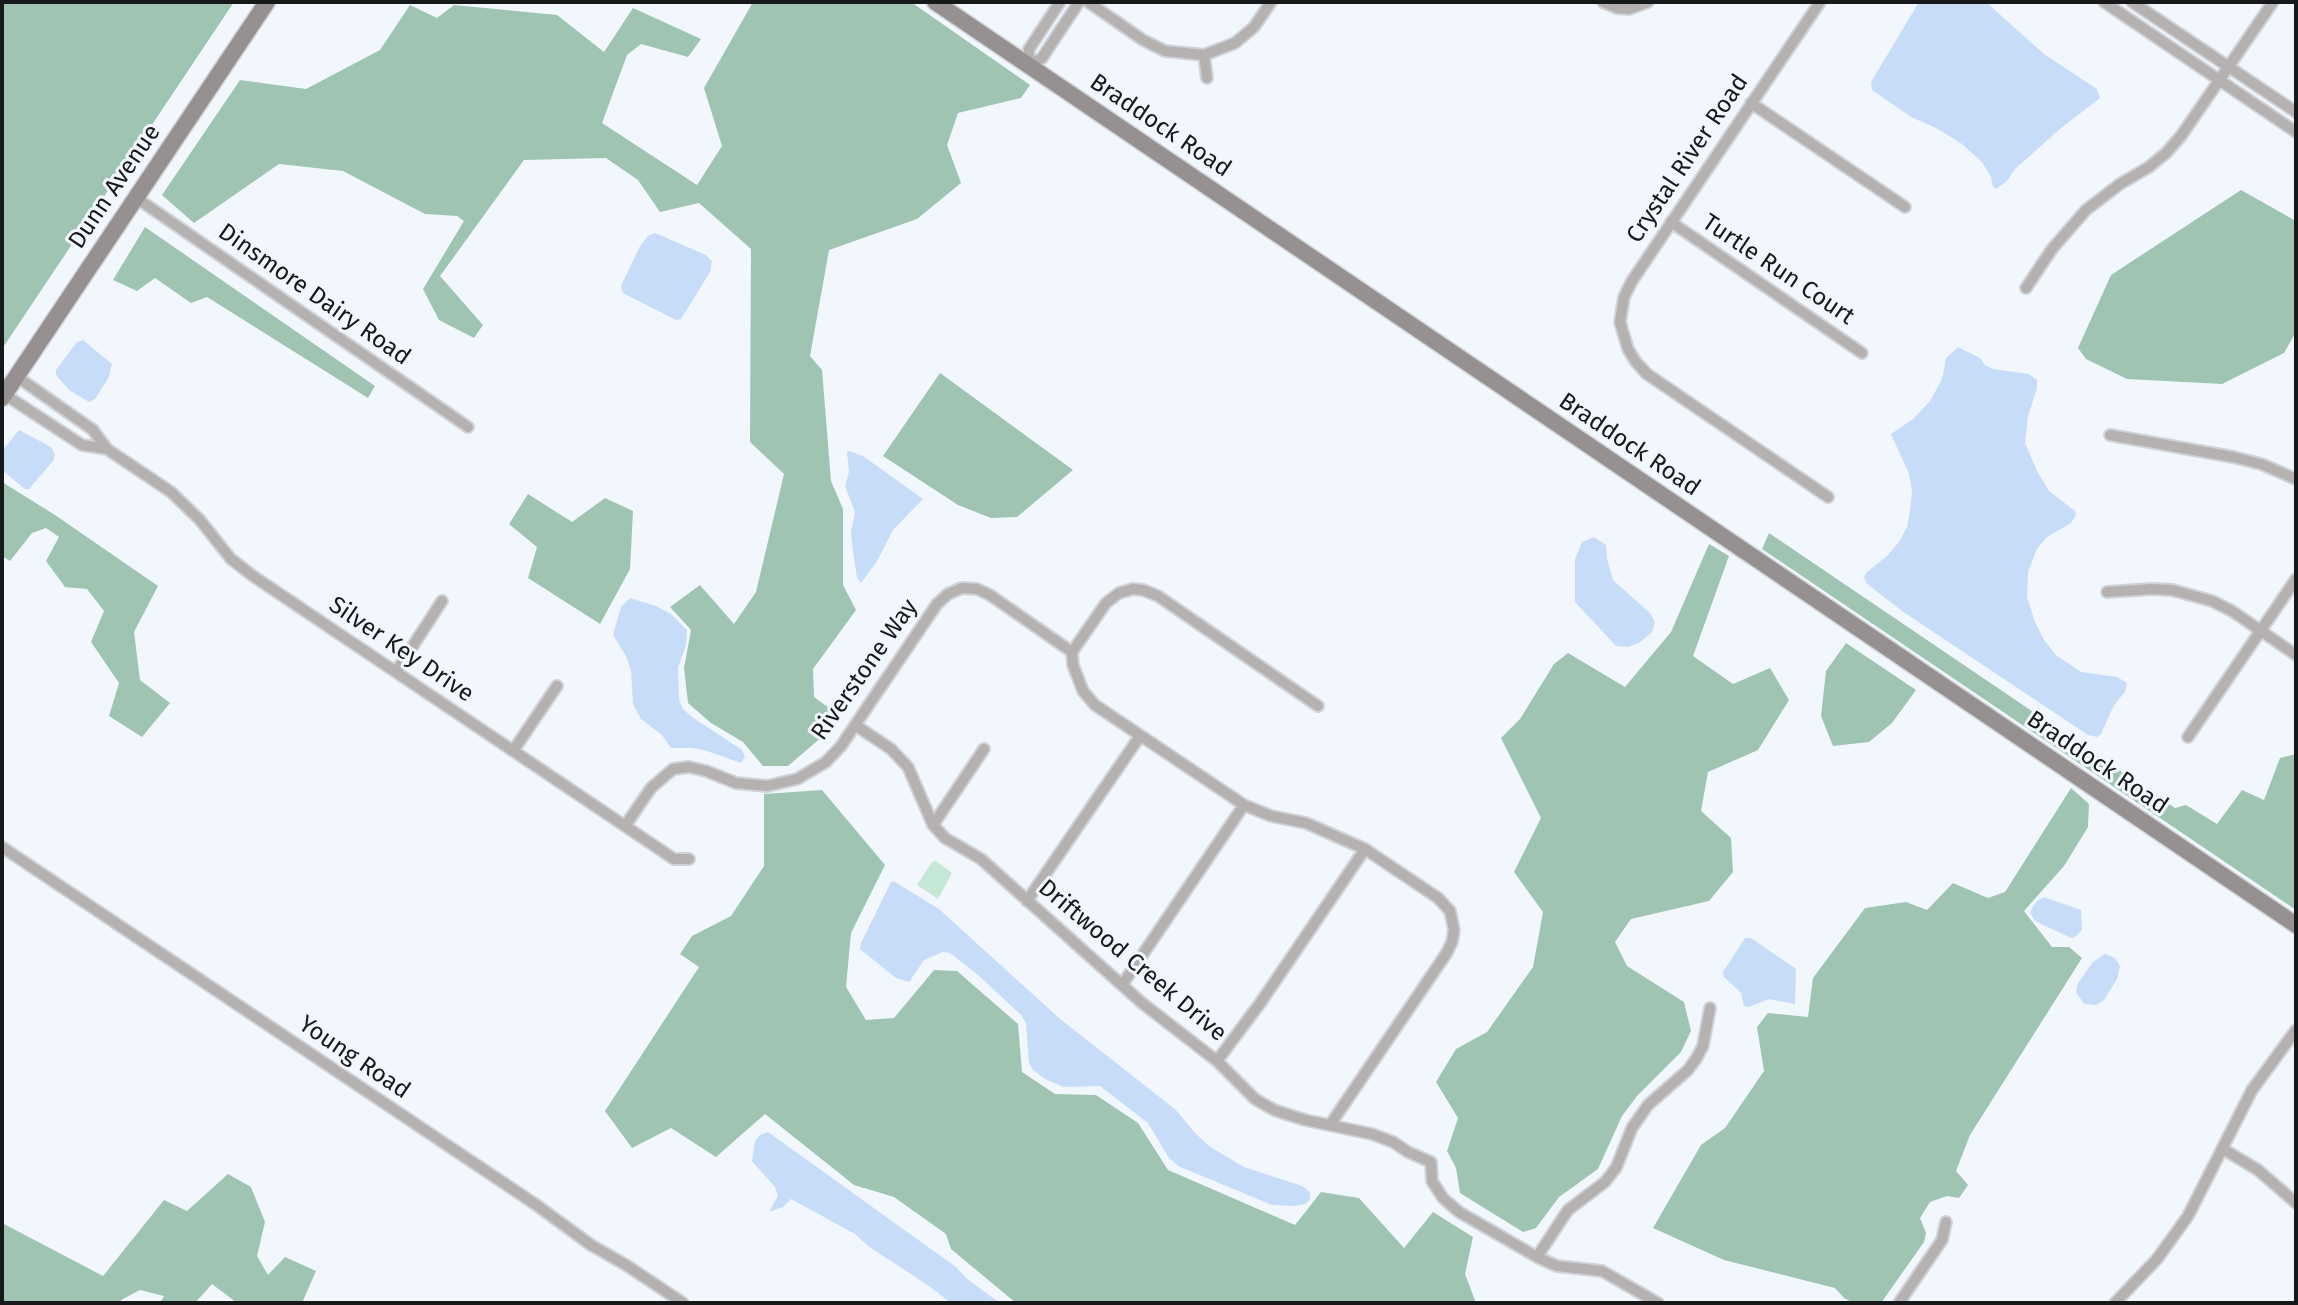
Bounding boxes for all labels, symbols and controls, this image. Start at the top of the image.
street label: Braddock Road [1084,68,1236,184]
street label: Crystal River Road [1621,69,1755,249]
street label: Dunn Avenue [63,119,167,255]
street label: Turtle Run Court [1696,209,1860,331]
street label: Dinsmore Dairy Road [212,218,416,372]
street label: Braddock Road [1553,387,1705,503]
street label: Silver Key Drive [323,591,479,709]
street label: Riverstone Way [806,594,924,746]
street label: Braddock Road [2021,705,2173,821]
street label: Driftwood Creek Drive [1032,874,1232,1048]
street label: Young Road [293,1010,415,1106]

